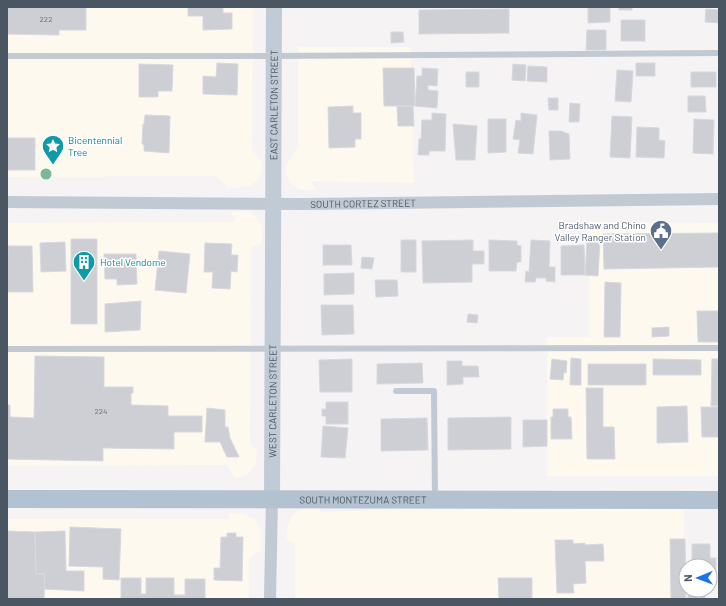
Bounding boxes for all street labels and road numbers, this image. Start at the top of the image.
street label: EAST CARLETON STREET [267,49,280,160]
street label: SOUTH CORTEZ STREET [310,197,416,210]
street label: WEST CARLETON STREET [266,344,279,458]
street label: SOUTH MONTEZUMA STREET [299,493,427,506]

